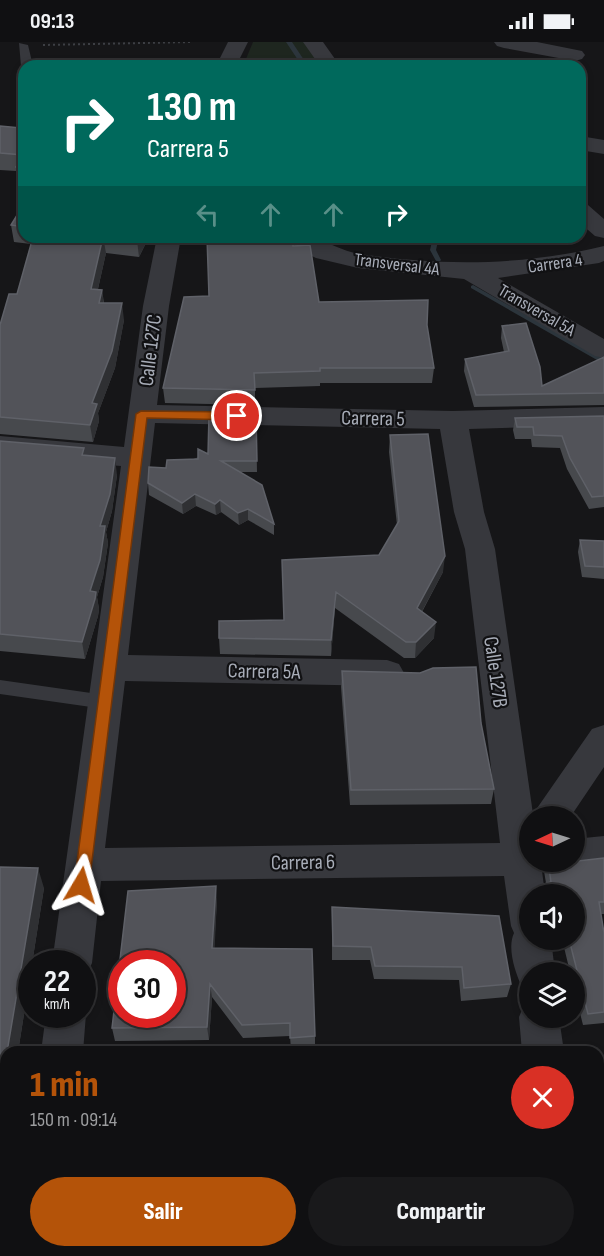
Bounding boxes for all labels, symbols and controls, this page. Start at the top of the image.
text: 09:13 [30,8,74,35]
text: 130 m [147,82,237,133]
icon: right [48,84,126,162]
text: Carrera 5 [147,133,229,165]
icon: left [191,198,224,231]
icon: ahead [254,198,287,231]
icon: ahead [317,198,350,231]
icon: right [380,198,413,231]
street label: Transversal 4A [353,249,441,280]
street label: Carrera 4 [526,249,584,278]
street label: Transversal 5A [495,280,579,341]
street label: Calle 127C [134,313,167,387]
pin [211,390,262,441]
icon: arrive [220,399,253,432]
street label: Carrera 5 [341,405,405,432]
street label: Calle 127B [478,635,513,709]
street label: Carrera 5A [227,658,302,685]
north arrow [519,806,585,872]
map controls [519,806,585,1028]
street label: Carrera 6 [271,849,335,876]
position arrow [49,853,113,917]
button: sound [519,884,585,950]
speed limit sign: 30 [108,950,186,1028]
button: layers [519,962,585,1028]
text: 22 [44,964,70,1000]
text: km/h [44,995,70,1014]
text: 1 min [30,1064,98,1107]
button: close [511,1066,574,1129]
text: 150 m · 09:14 [30,1108,117,1132]
button: Salir [30,1177,296,1246]
button: Compartir [308,1177,574,1246]

